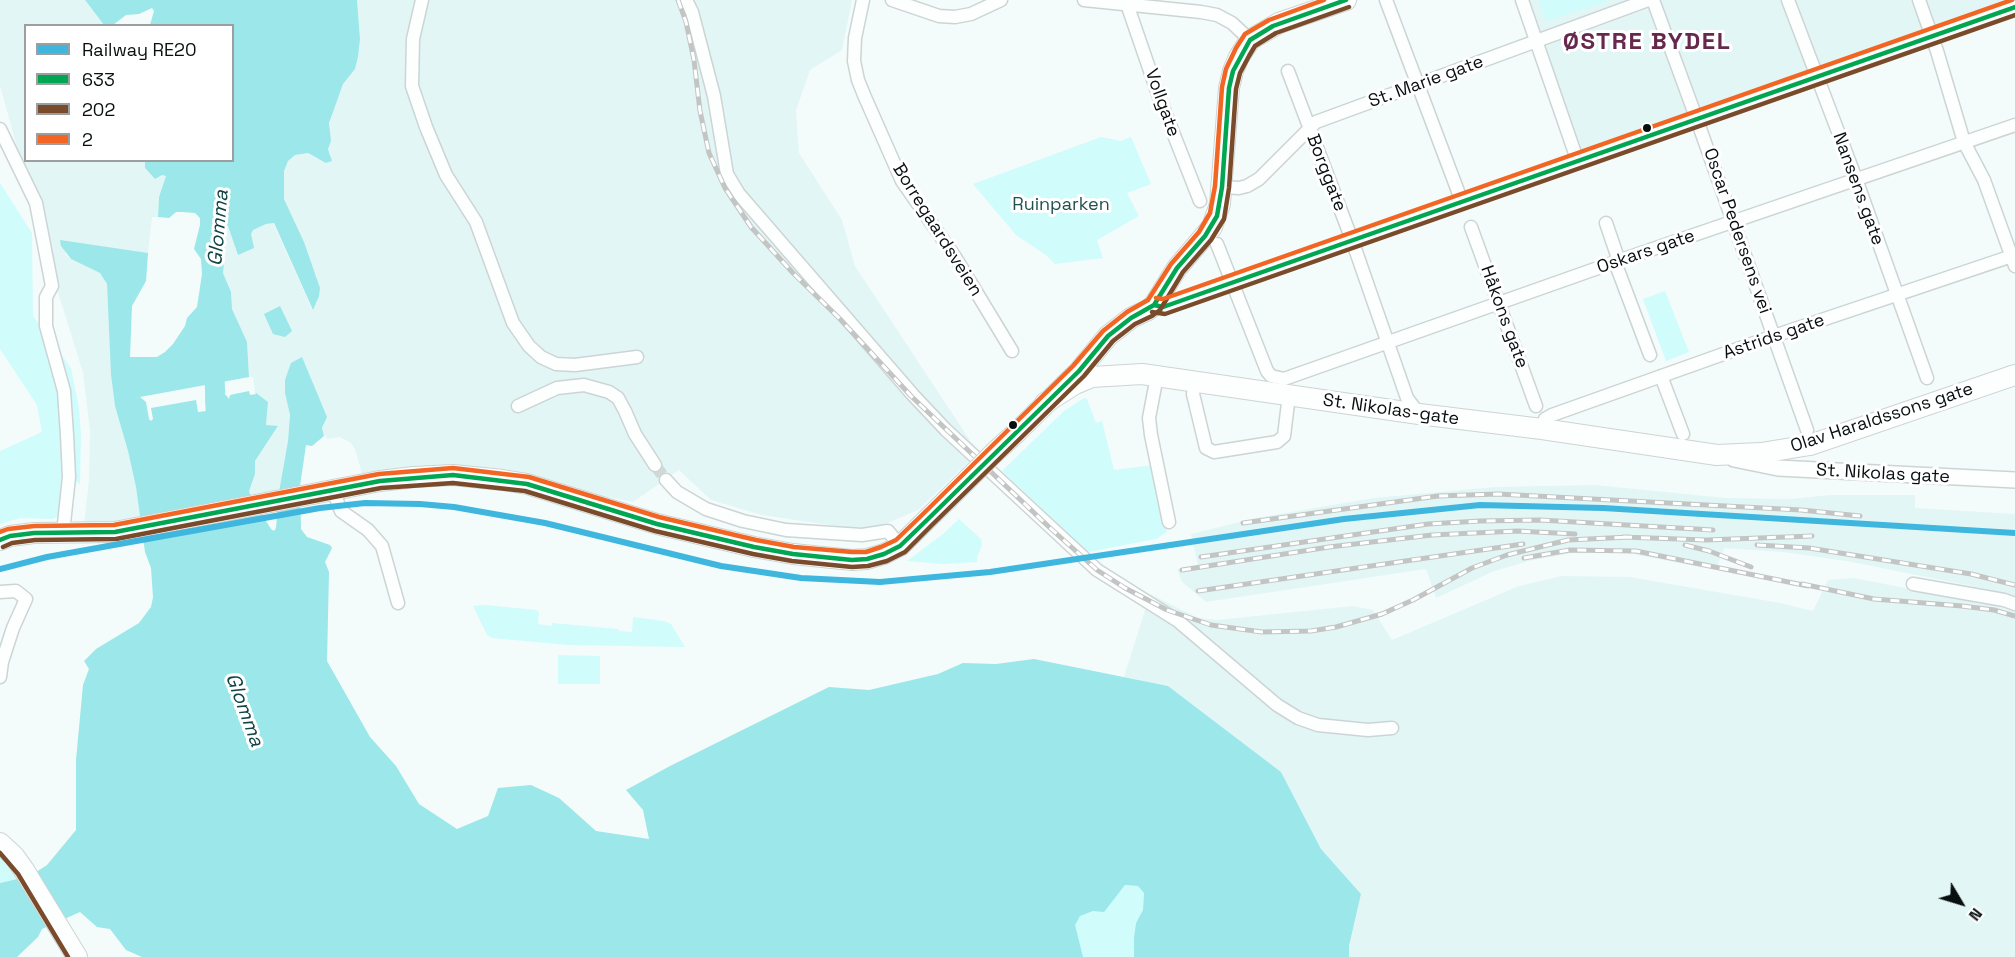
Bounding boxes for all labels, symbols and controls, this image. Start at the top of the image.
legend [24,24,234,162]
district label: ØSTRE BYDEL [1563,28,1731,56]
text: Railway RE20 [82,38,196,61]
street label: St. Marie gate [1366,51,1486,113]
street label: Vollgate [1140,66,1184,140]
text: 633 [82,68,115,91]
text: 202 [82,98,115,121]
unlabelled marker [1641,122,1653,134]
text: 2 [82,128,93,151]
street label: Nansens gate [1828,130,1888,248]
street label: Borggate [1301,131,1351,215]
street label: Oscar Pedersens vei [1698,145,1776,317]
street label: Borregaardsveien [887,160,987,300]
water label: Glomma [204,189,234,267]
park label: Ruinparken [1012,194,1110,216]
street label: Oskars gate [1594,225,1698,279]
street label: Håkons gate [1475,263,1533,371]
street label: Astrids gate [1720,310,1828,364]
street label: Olav Haraldssons gate [1788,378,1976,458]
street label: St. Nikolas-gate [1321,390,1461,430]
unlabelled marker [1007,419,1019,431]
street label: St. Nikolas gate [1816,460,1950,488]
water label: Glomma [220,670,268,750]
north arrow [1931,873,1991,933]
text: N [1964,904,1987,925]

